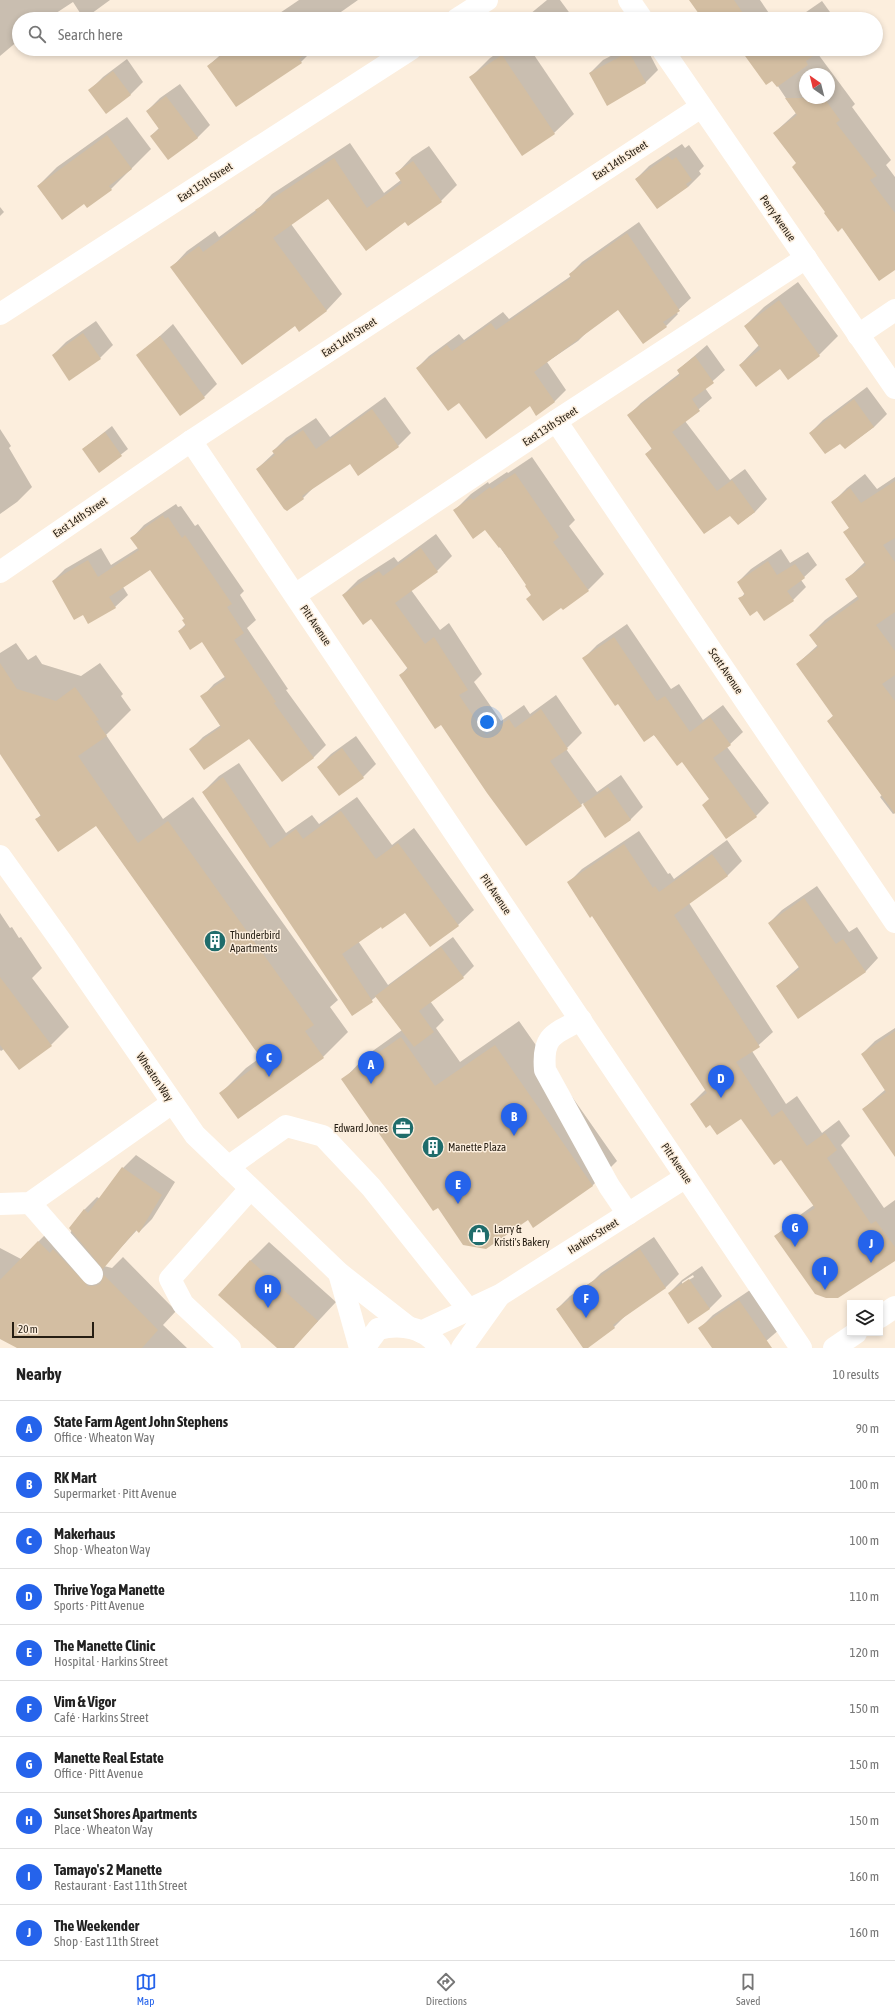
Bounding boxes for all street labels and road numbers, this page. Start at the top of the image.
street label: East 14th Street [590,138,650,182]
street label: East 15th Street [175,160,235,204]
street label: Perry Avenue [758,193,798,243]
street label: East 14th Street [319,315,379,359]
street label: East 13th Street [520,404,580,448]
street label: East 14th Street [51,494,109,540]
street label: Pitt Avenue [298,603,334,647]
street label: Scott Avenue [706,646,746,696]
street label: Pitt Avenue [478,872,514,916]
street label: Wheaton Way [134,1051,176,1104]
street label: Pitt Avenue [659,1141,695,1185]
street label: Harkins Street [566,1216,620,1256]

